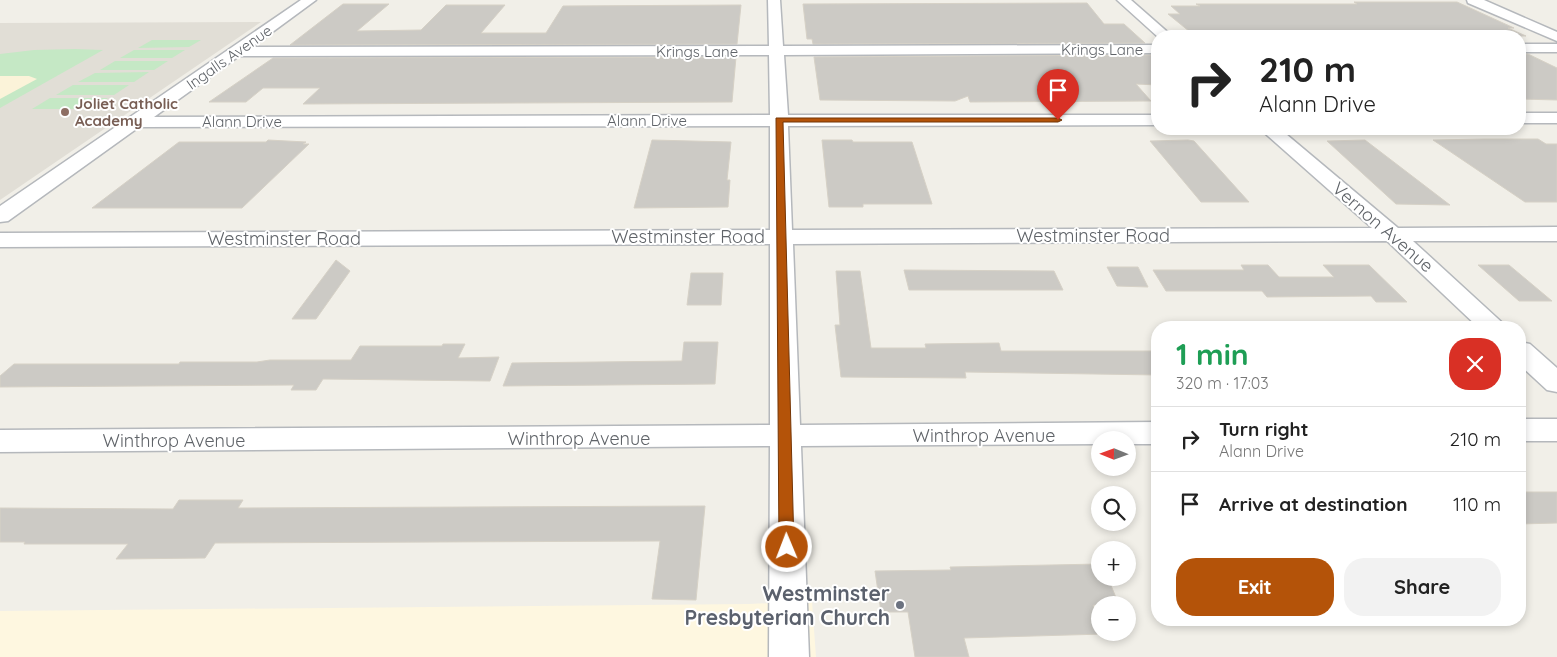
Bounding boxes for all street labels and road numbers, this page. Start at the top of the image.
street label: Ingalls Avenue [183,20,275,94]
street label: Krings Lane [1061,40,1143,59]
street label: Krings Lane [656,42,738,61]
street label: Alann Drive [607,111,687,130]
street label: Alann Drive [202,112,282,131]
street label: Vernon Avenue [1328,177,1438,277]
street label: Westminster Road [1016,224,1170,247]
street label: Westminster Road [611,225,765,248]
street label: Westminster Road [207,227,361,250]
street label: Winthrop Avenue [913,424,1055,447]
street label: Winthrop Avenue [508,427,650,450]
street label: Winthrop Avenue [103,429,245,452]

